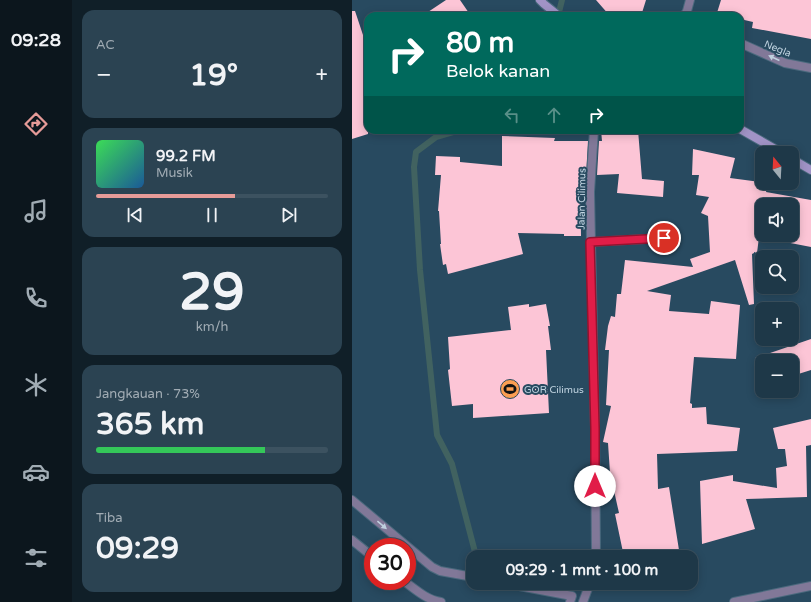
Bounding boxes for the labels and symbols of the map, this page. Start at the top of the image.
street label: Negla [762,38,793,60]
one-way arrow [769,55,780,61]
north arrow [755,146,799,190]
street label: Jalan Cilimus [575,168,589,230]
pin [647,221,681,255]
sports icon: GOR Cilimus [499,378,521,400]
place label: GOR Cilimus [524,384,584,396]
position arrow [574,465,616,507]
one-way arrow [376,521,387,530]
speed limit sign: 30 [364,538,416,590]

